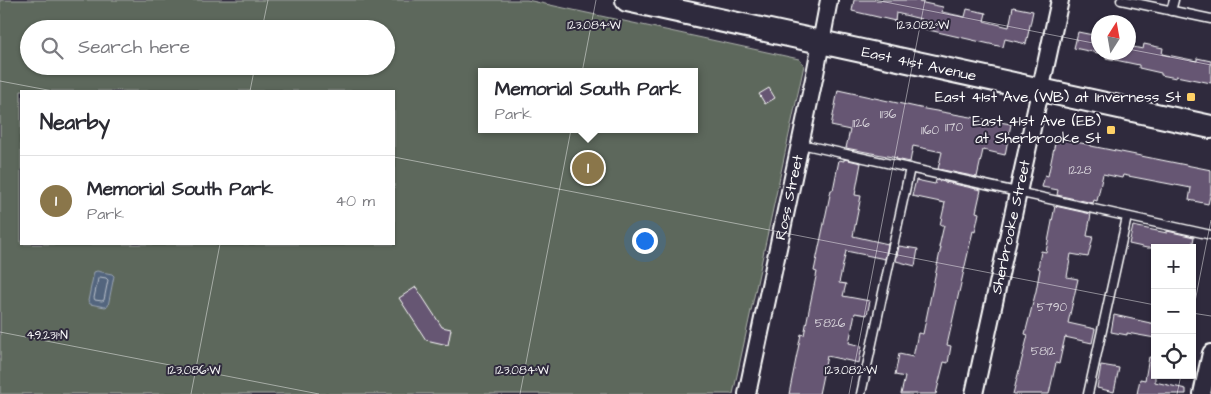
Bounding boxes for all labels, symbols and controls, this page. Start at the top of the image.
north arrow [1091,15,1136,60]
text: 123.084°W [567,17,622,34]
text: 123.082°W [897,17,950,34]
search box [20,20,395,75]
icon: search [38,34,66,62]
text: Search here [78,34,190,61]
street label: East 41st Avenue [860,41,978,86]
popup [478,68,698,133]
text: Memorial South Park [495,76,681,103]
place label: East 41st Ave (WB) at Inverness St [935,87,1181,108]
marker: East 41st Ave (WB) at Inverness St [1185,91,1197,103]
text: Park [495,103,532,125]
house number: 1136 [880,106,897,123]
text: Nearby [40,108,110,137]
place label: East 41st Ave (EB) at Sherbrooke St [972,111,1101,149]
house number: 1126 [852,115,870,132]
house number: 1170 [945,119,963,136]
house number: 1160 [921,122,940,139]
marker: East 41st Ave (EB) at Sherbrooke St [1105,124,1117,136]
pin: 1 [572,149,604,187]
street label: Ross Street [770,153,808,242]
street label: Sherbrooke Street [986,158,1035,296]
house number: 1228 [1068,162,1092,179]
text: Memorial South Park [87,176,273,203]
text: 1 [55,190,57,212]
text: 40 m [335,190,375,212]
text: Park [87,203,124,225]
your location [632,228,658,254]
map controls [1151,244,1196,379]
button: + [1151,244,1196,289]
button: − [1151,289,1196,334]
house number: 5790 [1037,299,1068,316]
house number: 5826 [815,315,846,332]
text: 49.231°N [26,327,68,344]
button: locate [1151,334,1196,379]
house number: 5812 [1031,343,1055,360]
text: 123.086°W [168,362,221,379]
text: 123.084°W [495,362,550,379]
text: 123.082°W [825,362,878,379]

